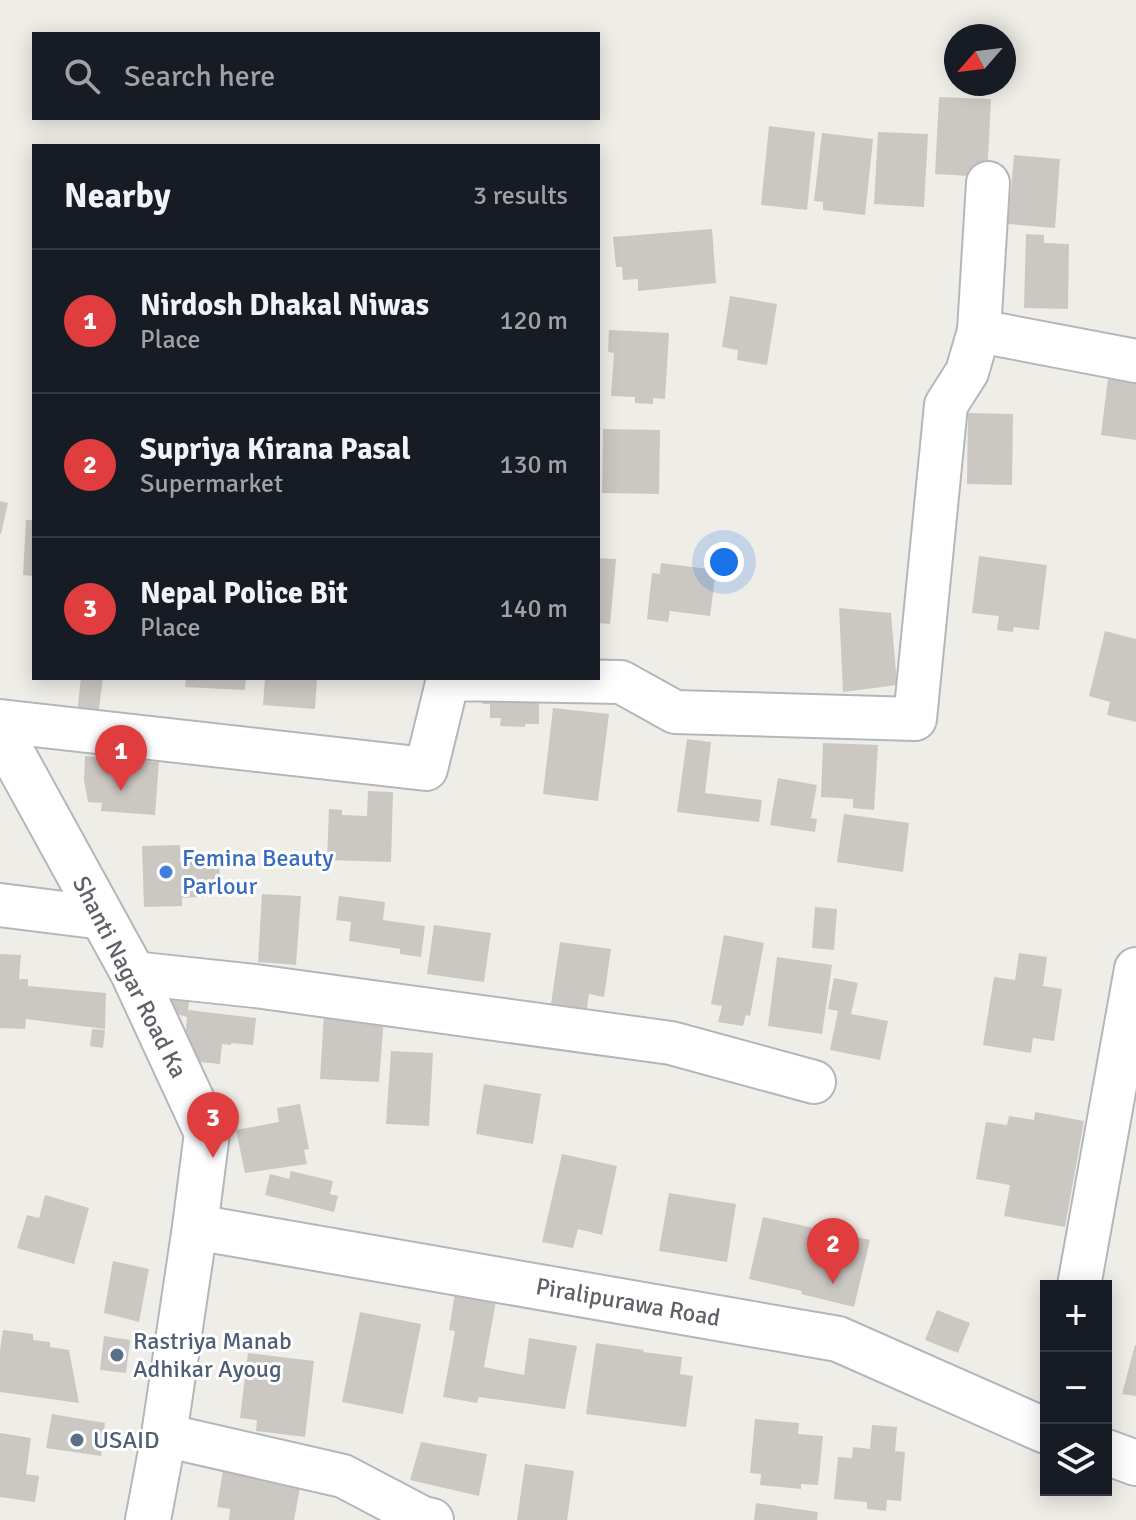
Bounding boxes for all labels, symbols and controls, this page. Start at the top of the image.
north arrow [944,24,1016,96]
search box [32,32,600,120]
icon: search [60,54,104,98]
text: Search here [124,58,275,95]
text: Nearby [64,175,171,217]
text: 3 results [473,180,568,212]
text: Nirdosh Dhakal Niwas [140,287,429,324]
text: 1 [83,305,97,337]
text: 120 m [499,305,568,337]
text: Place [140,324,201,356]
text: Supriya Kirana Pasal [140,431,411,468]
text: 2 [83,449,97,481]
text: 130 m [499,449,568,481]
text: Supermarket [140,468,283,500]
your location [704,542,744,582]
text: Nepal Police Bit [140,575,348,612]
text: 3 [83,593,97,625]
text: 140 m [499,593,568,625]
text: Place [140,612,201,644]
pin: 1 [95,725,147,791]
place label: Femina Beauty Parlour [182,843,334,901]
marker: Femina Beauty Parlour [157,863,175,881]
street label: Shanti Nagar Road Ka [66,871,194,1083]
pin: 3 [187,1092,239,1158]
pin: 2 [807,1218,859,1284]
street label: Piralipurawa Road [533,1271,723,1333]
map controls [1040,1280,1112,1496]
button: + [1040,1280,1112,1352]
place label: Rastriya Manab Adhikar Ayoug [133,1326,292,1384]
marker: Rastriya Manab Adhikar Ayoug [108,1346,126,1364]
button: − [1040,1352,1112,1424]
button: layers [1040,1424,1112,1496]
place label: USAID [93,1425,160,1455]
marker: USAID [68,1431,86,1449]

